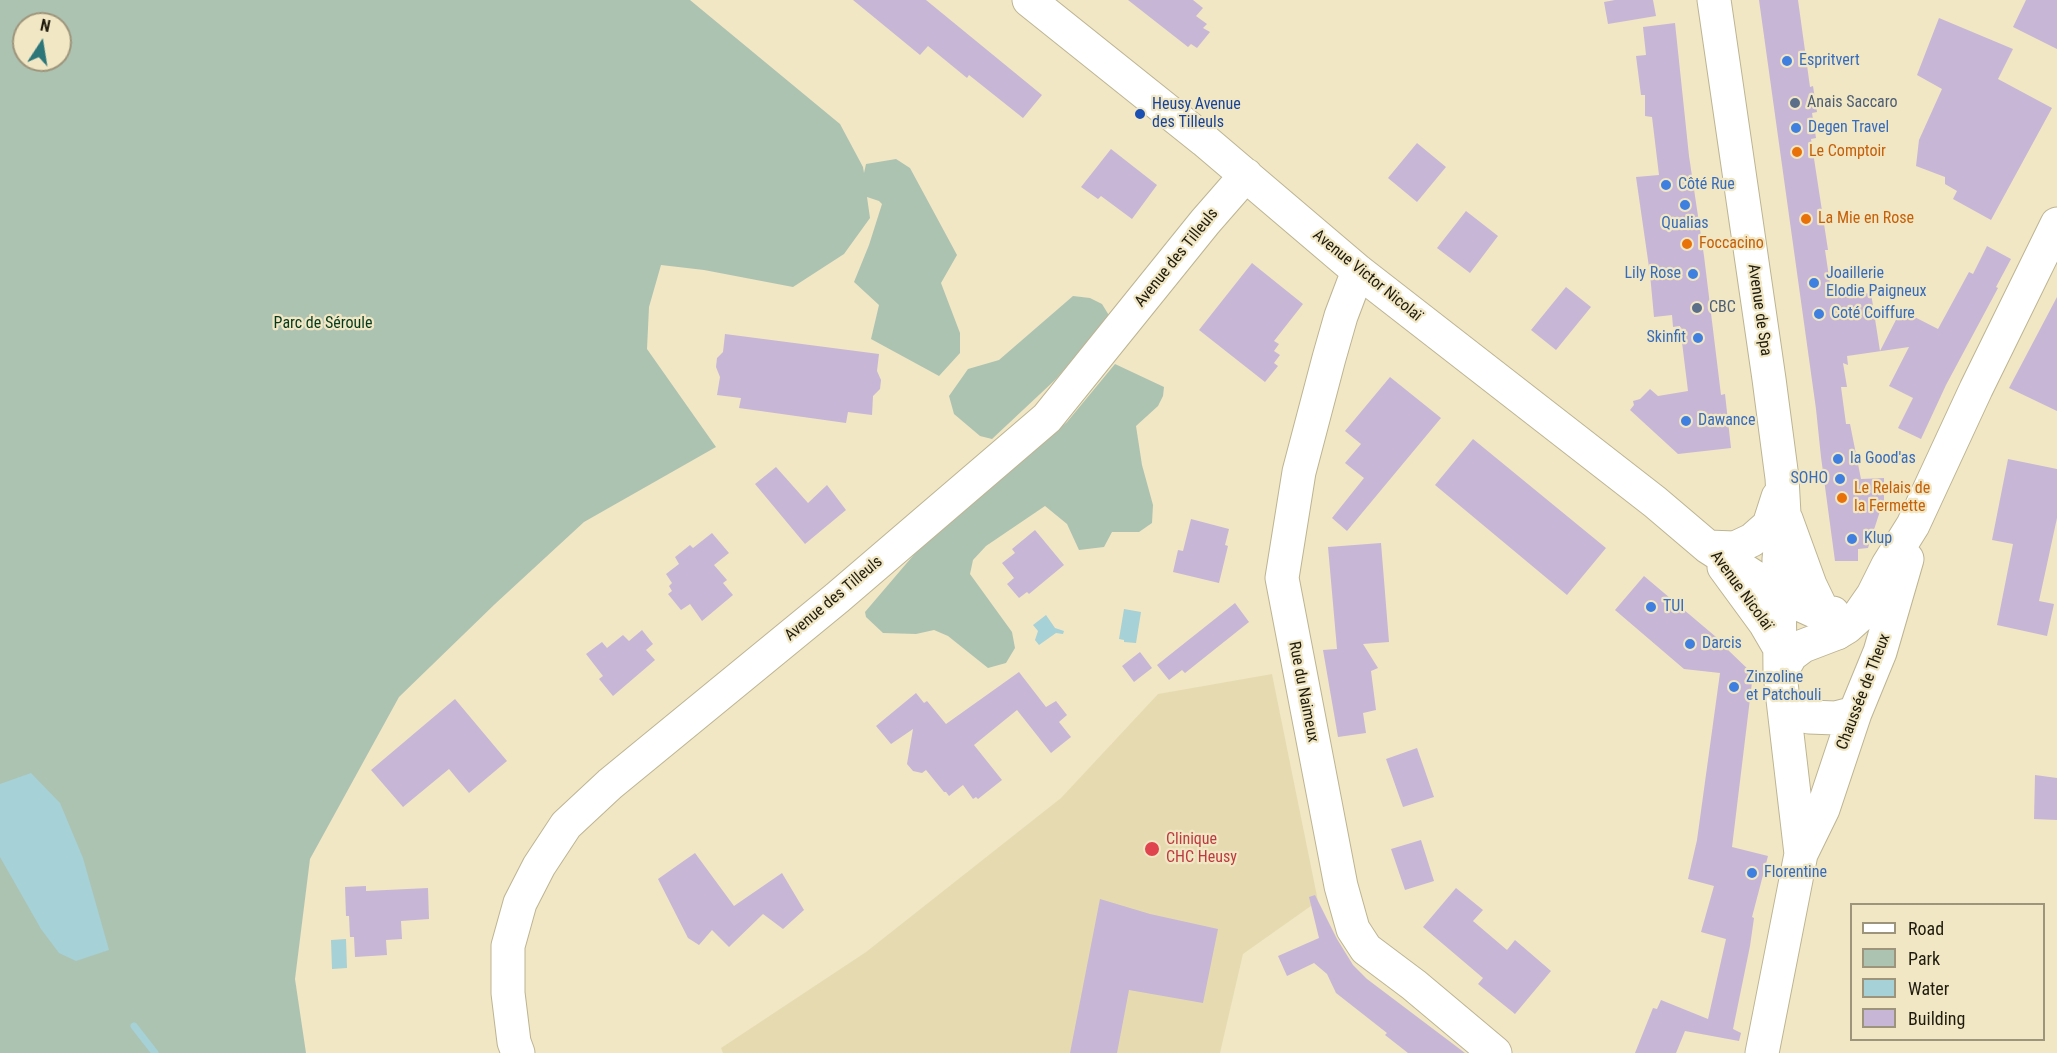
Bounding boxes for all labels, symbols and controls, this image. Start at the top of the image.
north arrow [12,12,72,72]
text: N [39,16,52,36]
place label: Espritvert [1799,51,1860,71]
marker: Espritvert [1780,54,1794,68]
place label: Anais Saccaro [1807,93,1897,113]
place label: Heusy Avenue des Tilleuls [1152,95,1241,133]
marker: Anais Saccaro [1788,96,1802,110]
marker: Heusy Avenue des Tilleuls [1133,107,1147,121]
place label: Degen Travel [1808,118,1889,138]
marker: Degen Travel [1789,121,1803,135]
place label: Le Comptoir [1809,142,1886,162]
marker: Le Comptoir [1790,145,1804,159]
place label: Côté Rue [1678,175,1735,195]
marker: Côté Rue [1659,178,1673,192]
marker: Qualias [1678,198,1692,212]
street label: Avenue des Tilleuls [1131,205,1223,311]
place label: La Mie en Rose [1818,209,1914,229]
marker: La Mie en Rose [1799,212,1813,226]
place label: Qualias [1661,214,1709,234]
street label: Avenue Victor Nicolaï [1308,226,1426,326]
place label: Foccacino [1699,234,1764,254]
marker: Foccacino [1680,237,1694,251]
street label: Avenue de Spa [1743,263,1775,357]
place label: Lily Rose [1624,264,1681,284]
place label: Joaillerie Elodie Paigneux [1826,264,1926,302]
marker: Lily Rose [1686,267,1700,281]
marker: Joaillerie Elodie Paigneux [1807,276,1821,290]
place label: CBC [1709,298,1736,318]
marker: CBC [1690,301,1704,315]
place label: Coté Coiffure [1831,304,1915,324]
marker: Coté Coiffure [1812,307,1826,321]
park label: Parc de Séroule [274,314,372,334]
place label: Skinfit [1646,328,1686,348]
marker: Skinfit [1691,331,1705,345]
place label: Dawance [1698,411,1756,431]
marker: Dawance [1679,414,1693,428]
place label: la Good'as [1850,449,1916,469]
marker: la Good'as [1831,452,1845,466]
place label: SOHO [1791,469,1828,489]
marker: SOHO [1833,472,1847,486]
place label: Le Relais de la Fermette [1854,479,1930,517]
marker: Le Relais de la Fermette [1835,491,1849,505]
place label: Klup [1864,529,1892,549]
marker: Klup [1845,532,1859,546]
street label: Avenue Nicolaï [1706,547,1776,635]
street label: Avenue des Tilleuls [781,553,887,645]
place label: TUI [1663,597,1684,617]
marker: TUI [1644,600,1658,614]
street label: Chaussée de Theux [1833,631,1895,753]
place label: Darcis [1702,634,1742,654]
marker: Darcis [1683,637,1697,651]
street label: Rue du Naimeux [1284,640,1322,744]
place label: Zinzoline et Patchouli [1746,668,1821,706]
marker: Zinzoline et Patchouli [1727,680,1741,694]
place label: Clinique CHC Heusy [1166,830,1237,868]
marker: Clinique CHC Heusy [1143,840,1161,858]
place label: Florentine [1764,863,1827,883]
marker: Florentine [1745,866,1759,880]
legend [1850,903,2045,1041]
text: Road [1908,918,1944,939]
text: Park [1908,948,1940,969]
text: Water [1908,978,1949,999]
text: Building [1908,1008,1965,1029]

